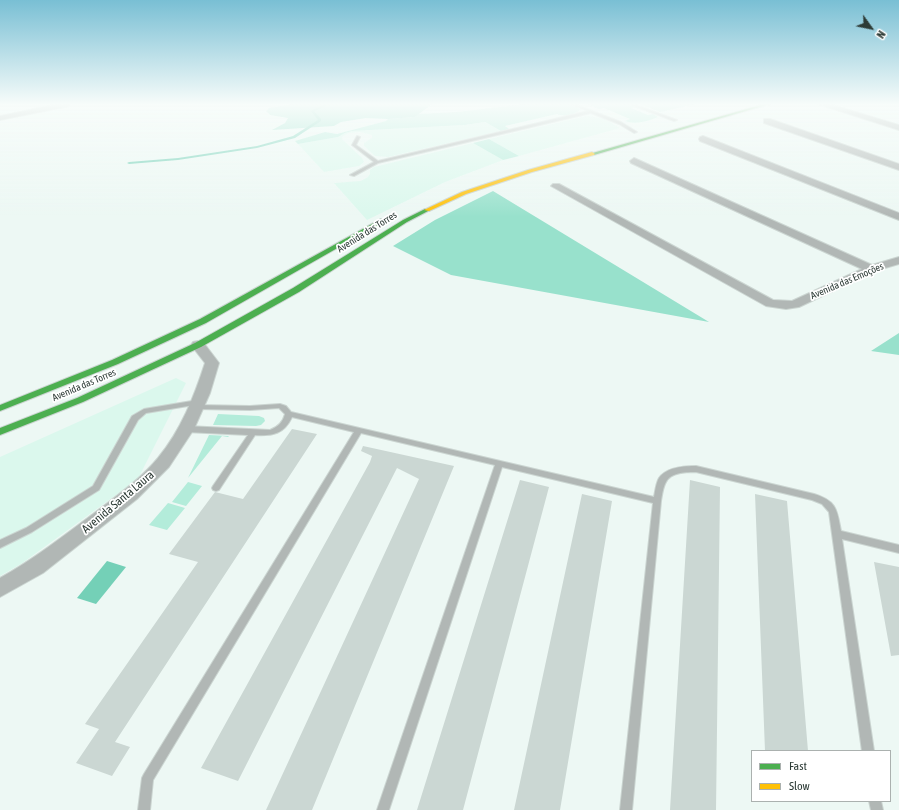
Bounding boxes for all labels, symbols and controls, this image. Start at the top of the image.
north arrow [851,8,891,48]
text: N [874,29,888,41]
street label: Avenida das Torres [335,209,399,255]
street label: Avenida das Emoções [809,260,885,302]
street label: Avenida das Torres [50,366,118,404]
street label: Avenida Santa Laura [79,468,157,536]
legend [751,750,891,802]
text: Fast [789,759,807,773]
text: Slow [789,779,810,793]

